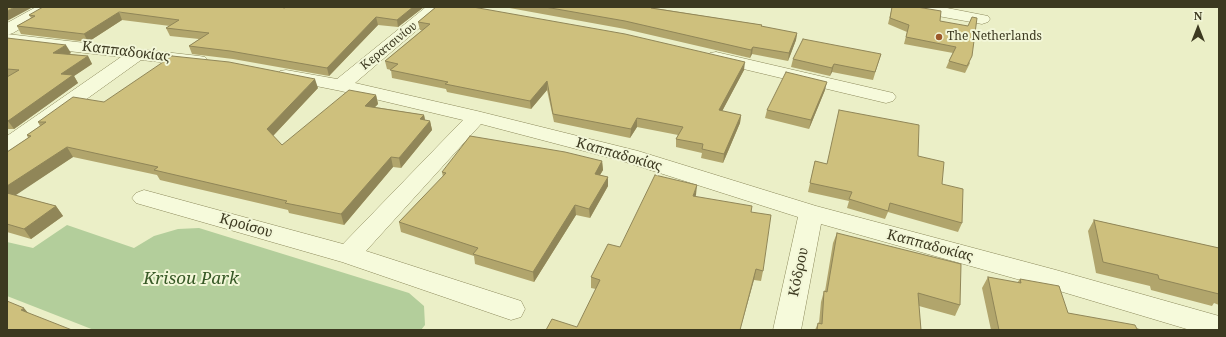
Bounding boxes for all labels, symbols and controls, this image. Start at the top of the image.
north arrow [1178,8,1218,48]
text: N [1194,8,1202,23]
street label: Κερατσινίου [358,19,420,73]
place label: The Netherlands [947,30,1042,44]
marker: The Netherlands [934,32,944,42]
street label: Καππαδοκίας [81,38,171,66]
street label: Καππαδοκίας [574,135,664,175]
street label: Κροίσου [218,210,274,242]
street label: Καππαδοκίας [885,226,975,266]
street label: Κόδρου [786,246,812,298]
park label: Krisou Park [143,269,239,289]

